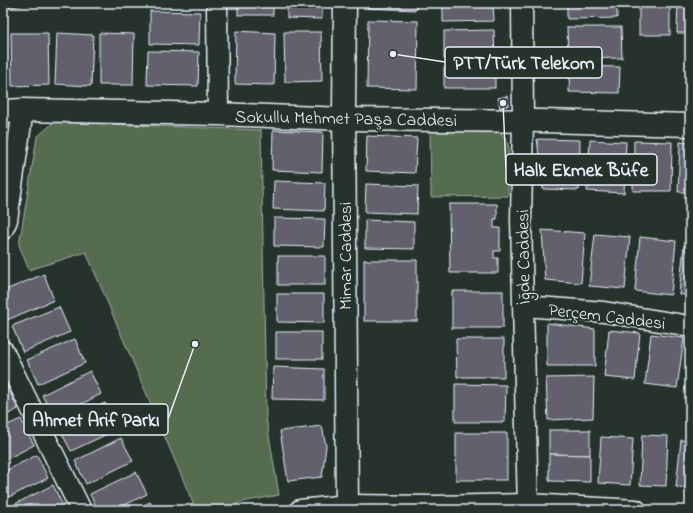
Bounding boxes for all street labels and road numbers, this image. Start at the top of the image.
street label: Sokullu Mehmet Paşa Caddesi [235,105,457,135]
street label: Mimar Caddesi [334,202,360,310]
street label: İğde Caddesi [511,209,540,305]
street label: Perçem Caddesi [547,298,667,338]

